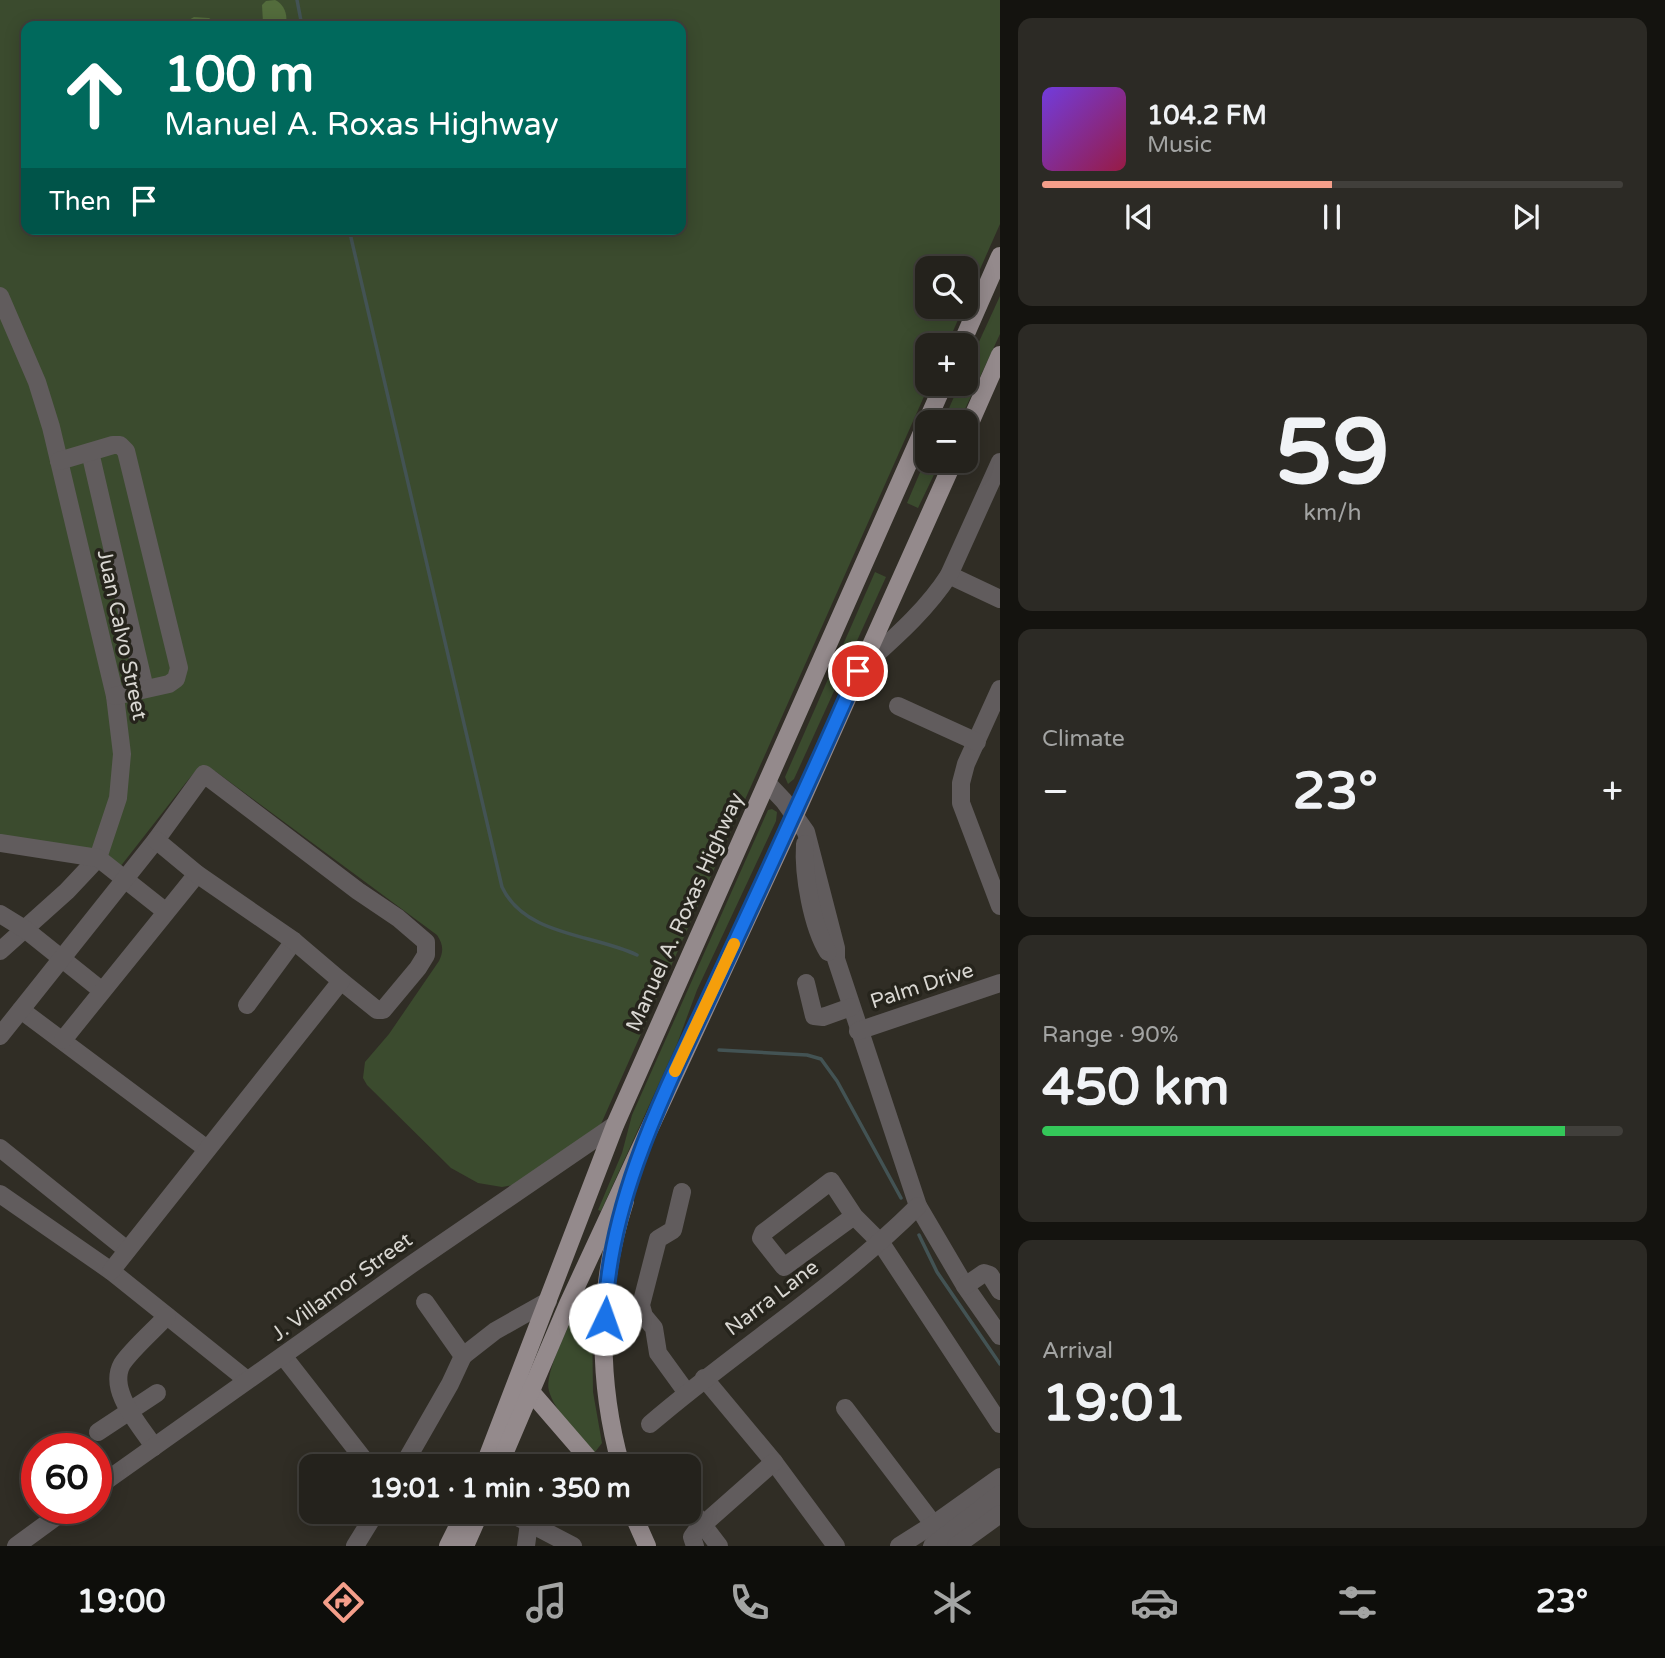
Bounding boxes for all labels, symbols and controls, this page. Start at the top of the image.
text: 100 m [164,46,314,105]
icon: ahead [49,49,140,140]
text: 104.2 FM [1147,100,1267,131]
text: Manuel A. Roxas Highway [164,106,559,144]
text: Music [1147,131,1212,159]
icon: arrive [125,182,163,220]
text: Then [49,186,111,217]
icon: previous [1120,198,1158,236]
icon: pause [1313,198,1351,236]
icon: next [1507,198,1545,236]
map controls [915,256,978,473]
button: search [915,256,978,319]
button: + [915,333,978,396]
text: 59 [1275,398,1390,508]
button: − [915,410,978,473]
text: km/h [1304,499,1361,527]
street label: Juan Calvo Street [92,548,152,722]
pin [828,641,888,701]
icon: arrive [839,652,877,690]
text: Climate [1042,725,1125,753]
text: 23° [1293,760,1378,823]
text: − [1042,769,1069,815]
text: + [1602,769,1623,815]
street label: Manuel A. Roxas Highway [621,789,749,1035]
street label: Palm Drive [867,958,977,1014]
text: Range · 90% [1042,1021,1178,1049]
text: 450 km [1042,1056,1230,1119]
street label: J. Villamor Street [267,1227,417,1347]
street label: Narra Lane [720,1255,824,1341]
position arrow [568,1282,642,1356]
text: Arrival [1042,1337,1113,1365]
text: 19:01 [1042,1372,1186,1435]
speed limit sign: 60 [21,1433,112,1524]
text: 19:01 · 1 min · 350 m [369,1473,631,1504]
icon: directions [319,1578,368,1627]
icon: music [522,1578,571,1627]
icon: phone [725,1578,774,1627]
icon: climate [928,1578,977,1627]
icon: car [1130,1578,1179,1627]
icon: filters [1333,1578,1382,1627]
text: 19:00 [77,1583,166,1621]
text: 23° [1536,1583,1588,1621]

